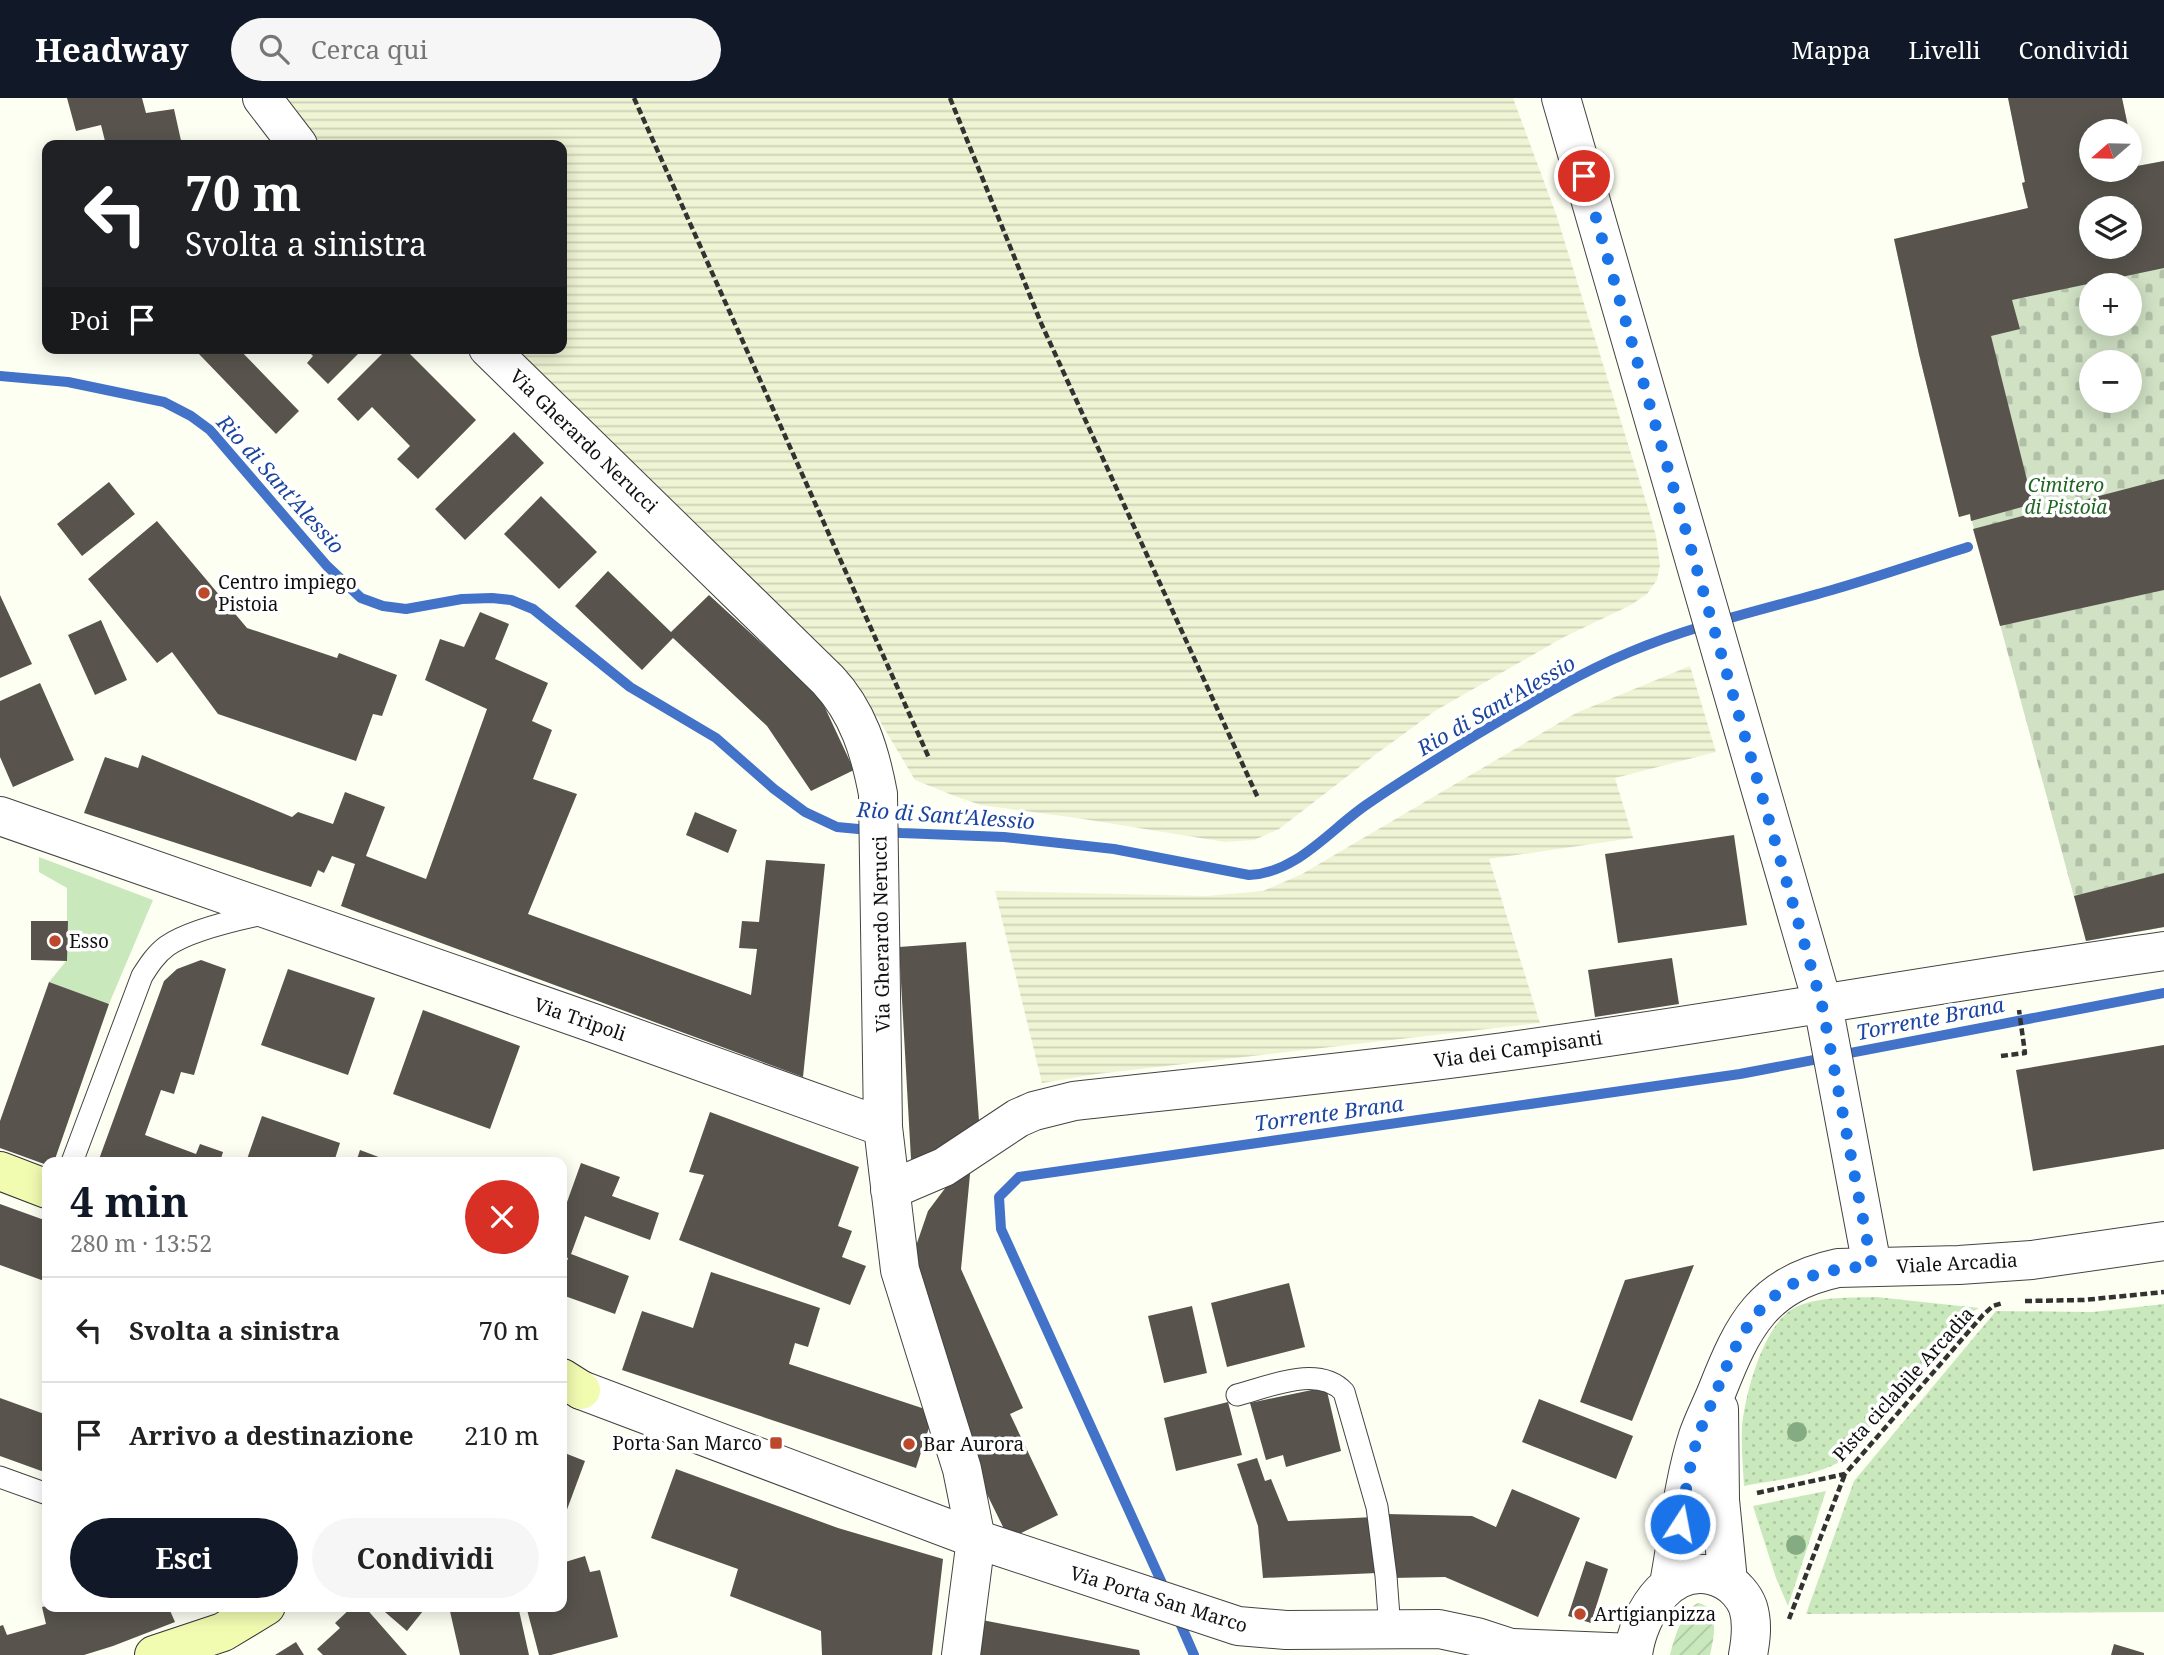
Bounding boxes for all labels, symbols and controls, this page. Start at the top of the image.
search box [231,18,721,81]
text: Headway [35,27,189,72]
icon: search [255,30,293,68]
text: Cerca qui [311,31,428,67]
text: Mappa [1792,33,1871,66]
text: Livelli [1909,33,1981,66]
text: Condividi [2019,33,2129,66]
north arrow [2079,119,2142,182]
map controls [2079,119,2142,413]
pin [1554,146,1614,206]
icon: arrive [1565,157,1603,195]
text: 70 m [185,159,301,225]
icon: left [70,168,161,259]
button: layers [2079,196,2142,259]
text: Svolta a sinistra [185,222,427,265]
button: + [2079,273,2142,336]
icon: arrive [123,301,161,339]
text: Poi [70,302,109,338]
button: − [2079,350,2142,413]
street label: Via Gherardo Nerucci [504,363,664,519]
water label: Rio di Sant'Alessio [210,408,351,560]
park label: Cimitero di Pistoia [2025,472,2107,520]
place label: Centro impiego Pistoia [218,569,357,617]
marker: Centro impiego Pistoia [196,585,212,601]
water label: Rio di Sant'Alessio [1411,648,1580,762]
water label: Rio di Sant'Alessio [855,795,1036,835]
street label: Via Gherardo Nerucci [866,835,896,1033]
place label: Esso [69,928,109,954]
marker: Esso [47,933,63,949]
water label: Torrente Brana [1854,990,2007,1046]
street label: Via Tripoli [530,991,630,1047]
street label: Via dei Campisanti [1432,1024,1604,1074]
water label: Torrente Brana [1253,1089,1406,1137]
text: 4 min [70,1172,189,1229]
button: close [465,1180,539,1254]
text: 280 m · 13:52 [70,1227,212,1259]
street label: Viale Arcadia [1896,1247,2018,1279]
street label: Pista ciclabile Arcadia [1827,1301,1979,1467]
icon: left [70,1311,108,1349]
text: Svolta a sinistra [129,1312,340,1348]
text: 70 m [479,1312,539,1348]
icon: arrive [70,1416,108,1454]
text: Arrivo a destinazione [129,1417,414,1453]
text: 210 m [464,1417,539,1453]
place label: Porta San Marco [612,1430,762,1456]
place label: Bar Aurora [923,1431,1024,1457]
marker: Porta San Marco [768,1435,784,1451]
marker: Bar Aurora [901,1436,917,1452]
position arrow [1643,1487,1717,1561]
button: Esci [70,1518,298,1598]
button: Condividi [312,1518,539,1598]
street label: Via Porta San Marco [1067,1560,1251,1638]
place label: Artigianpizza [1594,1601,1716,1627]
marker: Artigianpizza [1572,1606,1588,1622]

